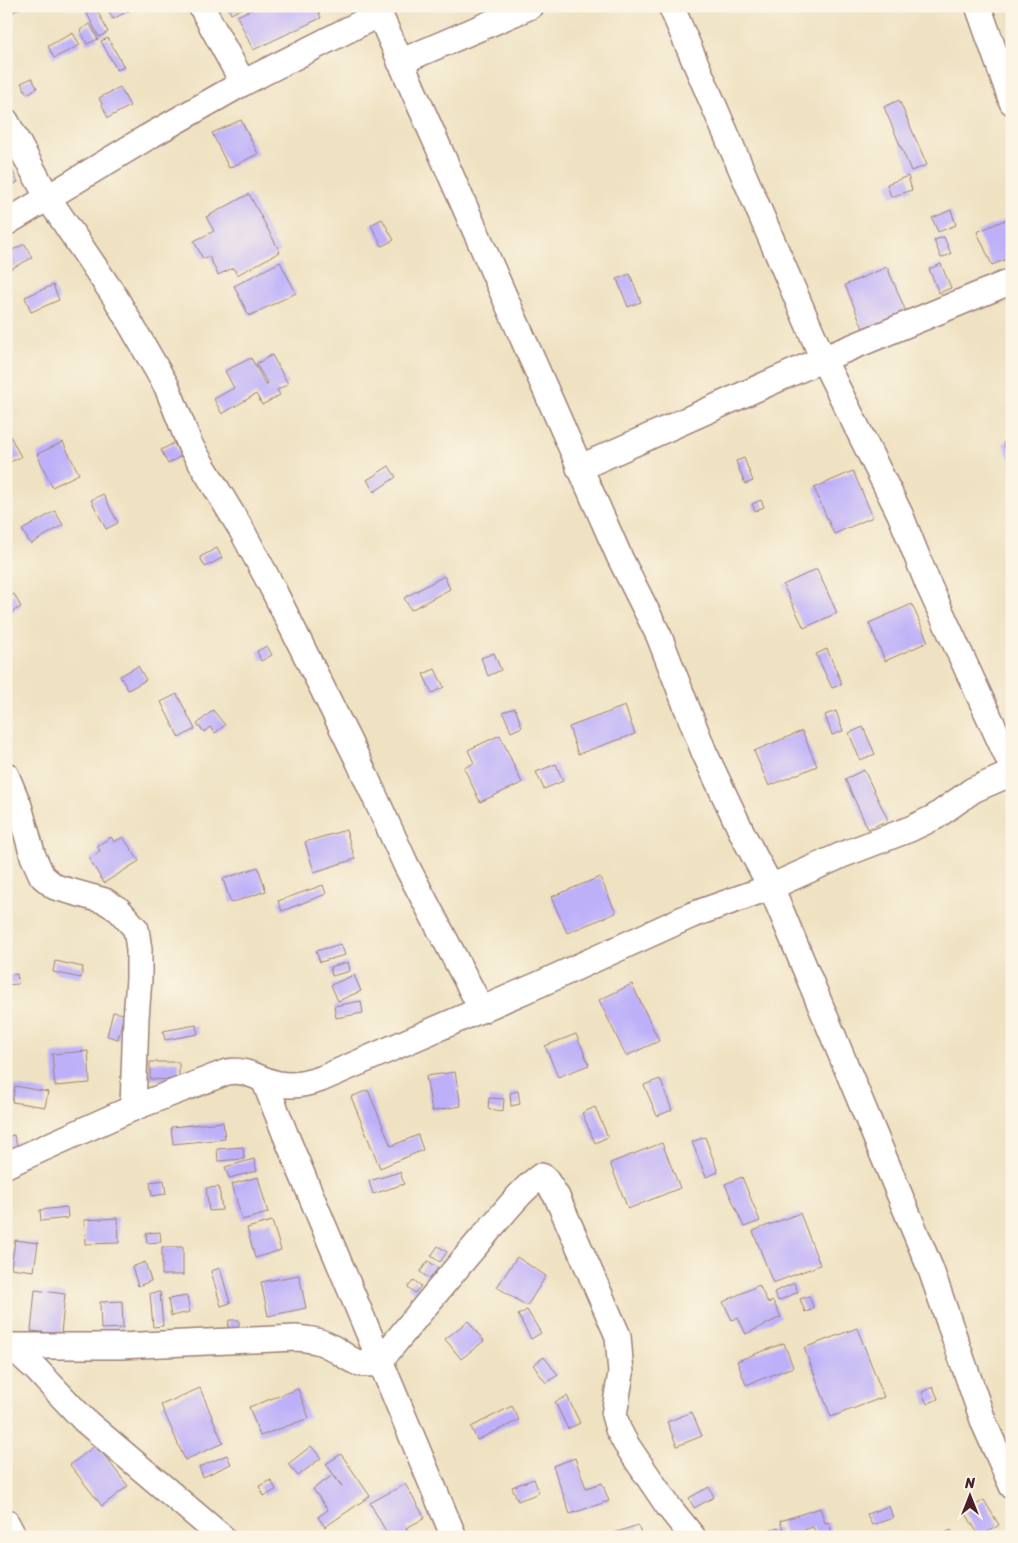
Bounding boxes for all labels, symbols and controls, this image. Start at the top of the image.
north arrow [946,1470,996,1520]
text: N [964,1471,975,1496]

